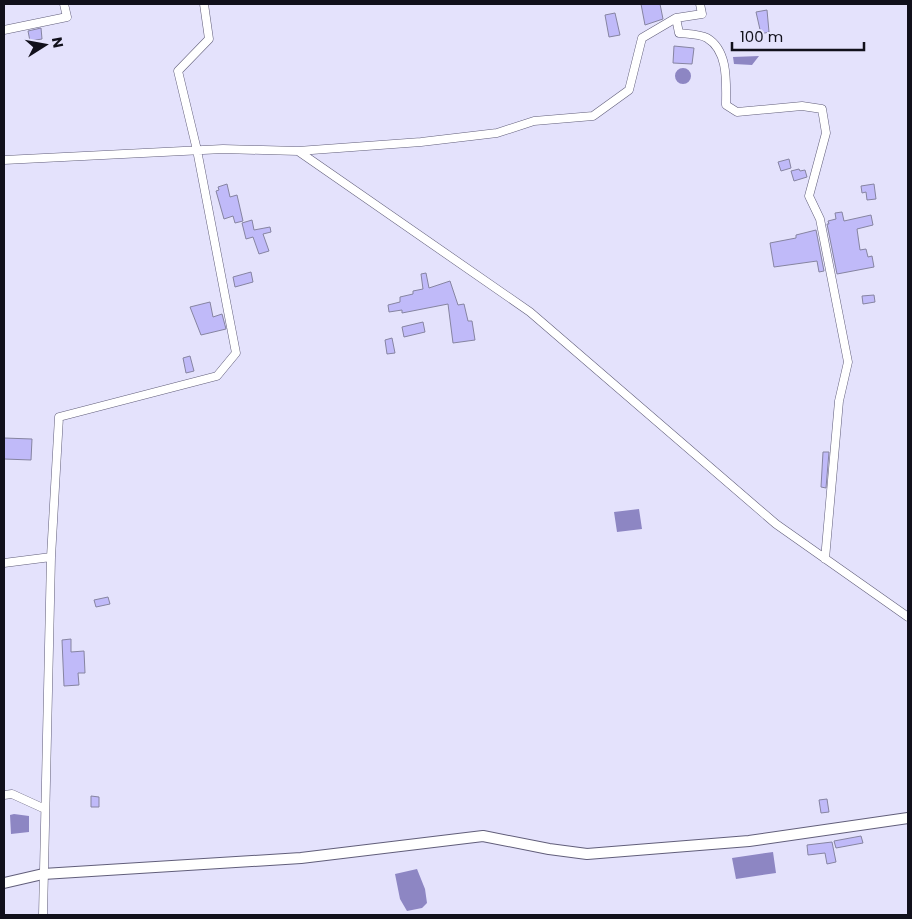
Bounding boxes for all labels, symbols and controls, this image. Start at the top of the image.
north arrow [20,20,70,70]
scale bar [732,20,864,52]
text: 100 m [740,26,783,47]
text: N [47,35,69,50]

